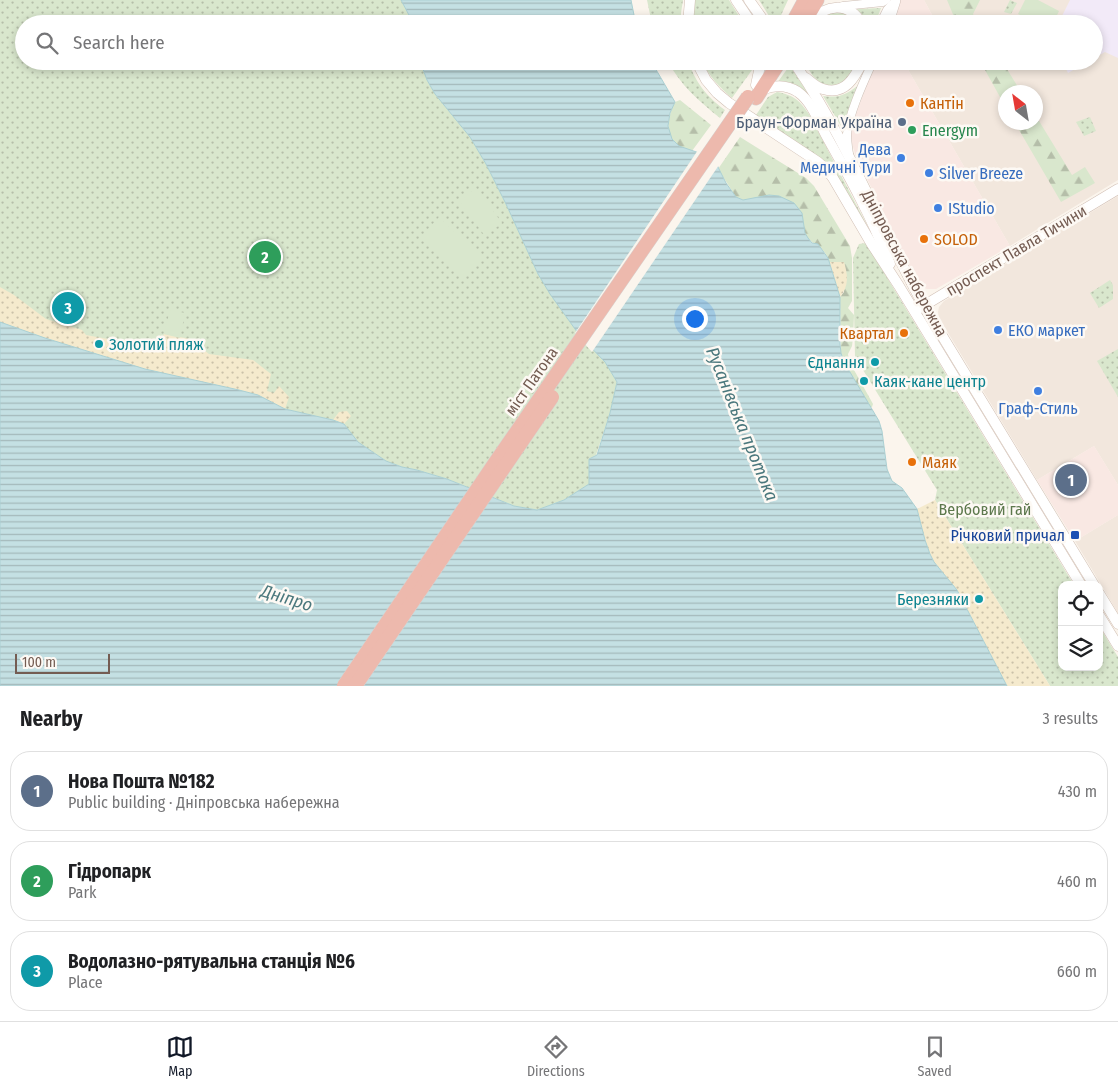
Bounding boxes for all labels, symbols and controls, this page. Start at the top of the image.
search box [15,15,1103,70]
icon: search [33,29,61,57]
text: Search here [73,31,165,54]
north arrow [998,85,1043,130]
place label: Кантін [920,94,964,113]
marker: Кантін [904,97,916,109]
place label: Браун-Форман Україна [736,113,892,132]
marker: Браун-Форман Україна [896,116,908,128]
place label: Energym [922,121,978,140]
marker: Energym [906,124,918,136]
place label: Дева Медичні Тури [800,140,891,177]
marker: Дева Медичні Тури [895,152,907,164]
place label: Silver Breeze [939,164,1023,183]
marker: Silver Breeze [923,167,935,179]
street label: Дніпровська набережна [857,186,951,340]
place label: IStudio [948,199,995,218]
street label: проспект Павла Тичини [942,201,1090,300]
marker: IStudio [932,202,944,214]
place label: SOLOD [934,230,978,249]
marker: SOLOD [918,233,930,245]
pin: 2 [249,238,281,276]
pin: 3 [52,289,84,327]
your location [682,306,708,332]
place label: ЕКО маркет [1008,321,1086,340]
place label: Квартал [840,324,894,343]
marker: ЕКО маркет [992,324,1004,336]
marker: Квартал [898,327,910,339]
place label: Золотий пляж [109,335,204,354]
marker: Золотий пляж [93,338,105,350]
street label: міст Патона [501,343,562,419]
water label: Русанівська протока [701,344,783,504]
place label: Єднання [807,353,865,372]
marker: Єднання [869,356,881,368]
place label: Каяк-кане центр [874,372,986,391]
marker: Каяк-кане центр [858,375,870,387]
marker: Граф-Стиль [1032,385,1044,397]
place label: Граф-Стиль [998,399,1078,418]
place label: Маяк [922,453,957,472]
marker: Маяк [906,456,918,468]
pin: 1 [1055,461,1087,499]
park label: Вербовий гай [939,500,1031,519]
place label: Річковий причал [950,526,1065,545]
marker: Річковий причал [1069,529,1081,541]
water label: Дніпро [257,579,315,616]
map controls [1058,581,1103,671]
button: locate [1058,581,1103,626]
place label: Березняки [897,590,969,609]
marker: Березняки [973,593,985,605]
button: layers [1058,626,1103,671]
scale bar [15,651,110,674]
text: 100 m [22,654,56,671]
text: Nearby [20,706,82,732]
text: 3 results [1042,709,1098,728]
text: Нова Пошта №182 [68,770,215,793]
text: 1 [34,782,40,801]
text: 430 m [1058,782,1097,801]
text: Public building · Дніпровська набережна [68,793,340,812]
text: Гідропарк [68,860,151,883]
text: 2 [33,872,41,891]
text: 460 m [1057,872,1097,891]
text: Park [68,883,96,902]
text: Водолазно-рятувальна станція №6 [68,950,355,973]
text: 3 [33,962,41,981]
text: 660 m [1057,962,1097,981]
text: Place [68,973,103,992]
tab: Map [166,1033,194,1080]
tab: Directions [527,1033,585,1080]
tab: Saved [917,1033,952,1080]

